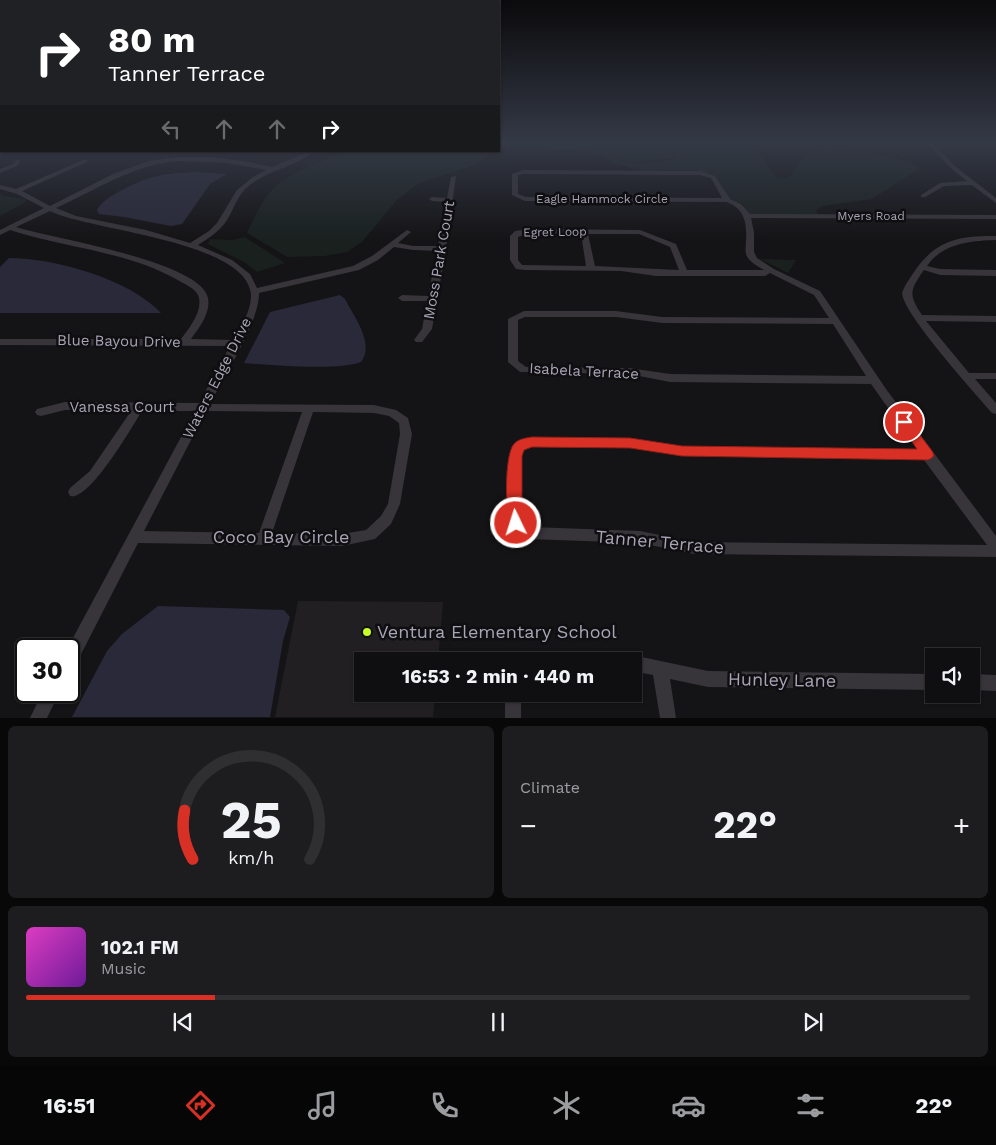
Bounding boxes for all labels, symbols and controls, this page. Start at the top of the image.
text: 80 m [108,19,195,61]
icon: right [25,20,90,85]
text: Tanner Terrace [108,61,266,86]
icon: left [157,115,185,143]
icon: ahead [210,115,238,143]
icon: ahead [263,115,291,143]
icon: right [316,115,344,143]
street label: Eagle Hammock Circle [536,192,668,206]
street label: Moss Park Court [420,199,458,321]
street label: Myers Road [837,209,905,223]
street label: Egret Loop [523,224,587,240]
street label: Waters Edge Drive [179,314,255,442]
street label: Blue Bayou Drive [57,331,181,351]
street label: Isabela Terrace [529,359,639,383]
street label: Vanessa Court [70,398,175,416]
pin [883,401,925,443]
icon: arrive [890,408,918,436]
position arrow [489,496,541,548]
street label: Tanner Terrace [595,525,725,558]
street label: Coco Bay Circle [213,526,349,547]
place label: Ventura Elementary School [377,621,617,642]
marker: Ventura Elementary School [361,626,373,638]
speed limit sign: 30 [15,638,80,703]
map controls [925,648,980,703]
button: sound [925,648,980,703]
text: 16:53 · 2 min · 440 m [402,665,594,688]
street label: Hunley Lane [728,668,836,691]
text: Climate [520,778,580,797]
text: 25 [220,790,282,851]
text: 22° [713,803,777,847]
text: − [520,809,537,842]
text: + [953,809,970,842]
text: km/h [228,847,274,868]
text: 102.1 FM [101,936,179,959]
text: Music [101,959,146,978]
icon: previous [169,1008,197,1036]
icon: pause [484,1008,512,1036]
icon: next [799,1008,827,1036]
icon: directions [183,1088,218,1123]
icon: music [305,1088,340,1123]
icon: phone [427,1088,462,1123]
icon: climate [549,1088,584,1123]
icon: car [671,1088,706,1123]
icon: filters [793,1088,828,1123]
text: 16:51 [44,1093,96,1118]
text: 22° [915,1093,952,1118]

